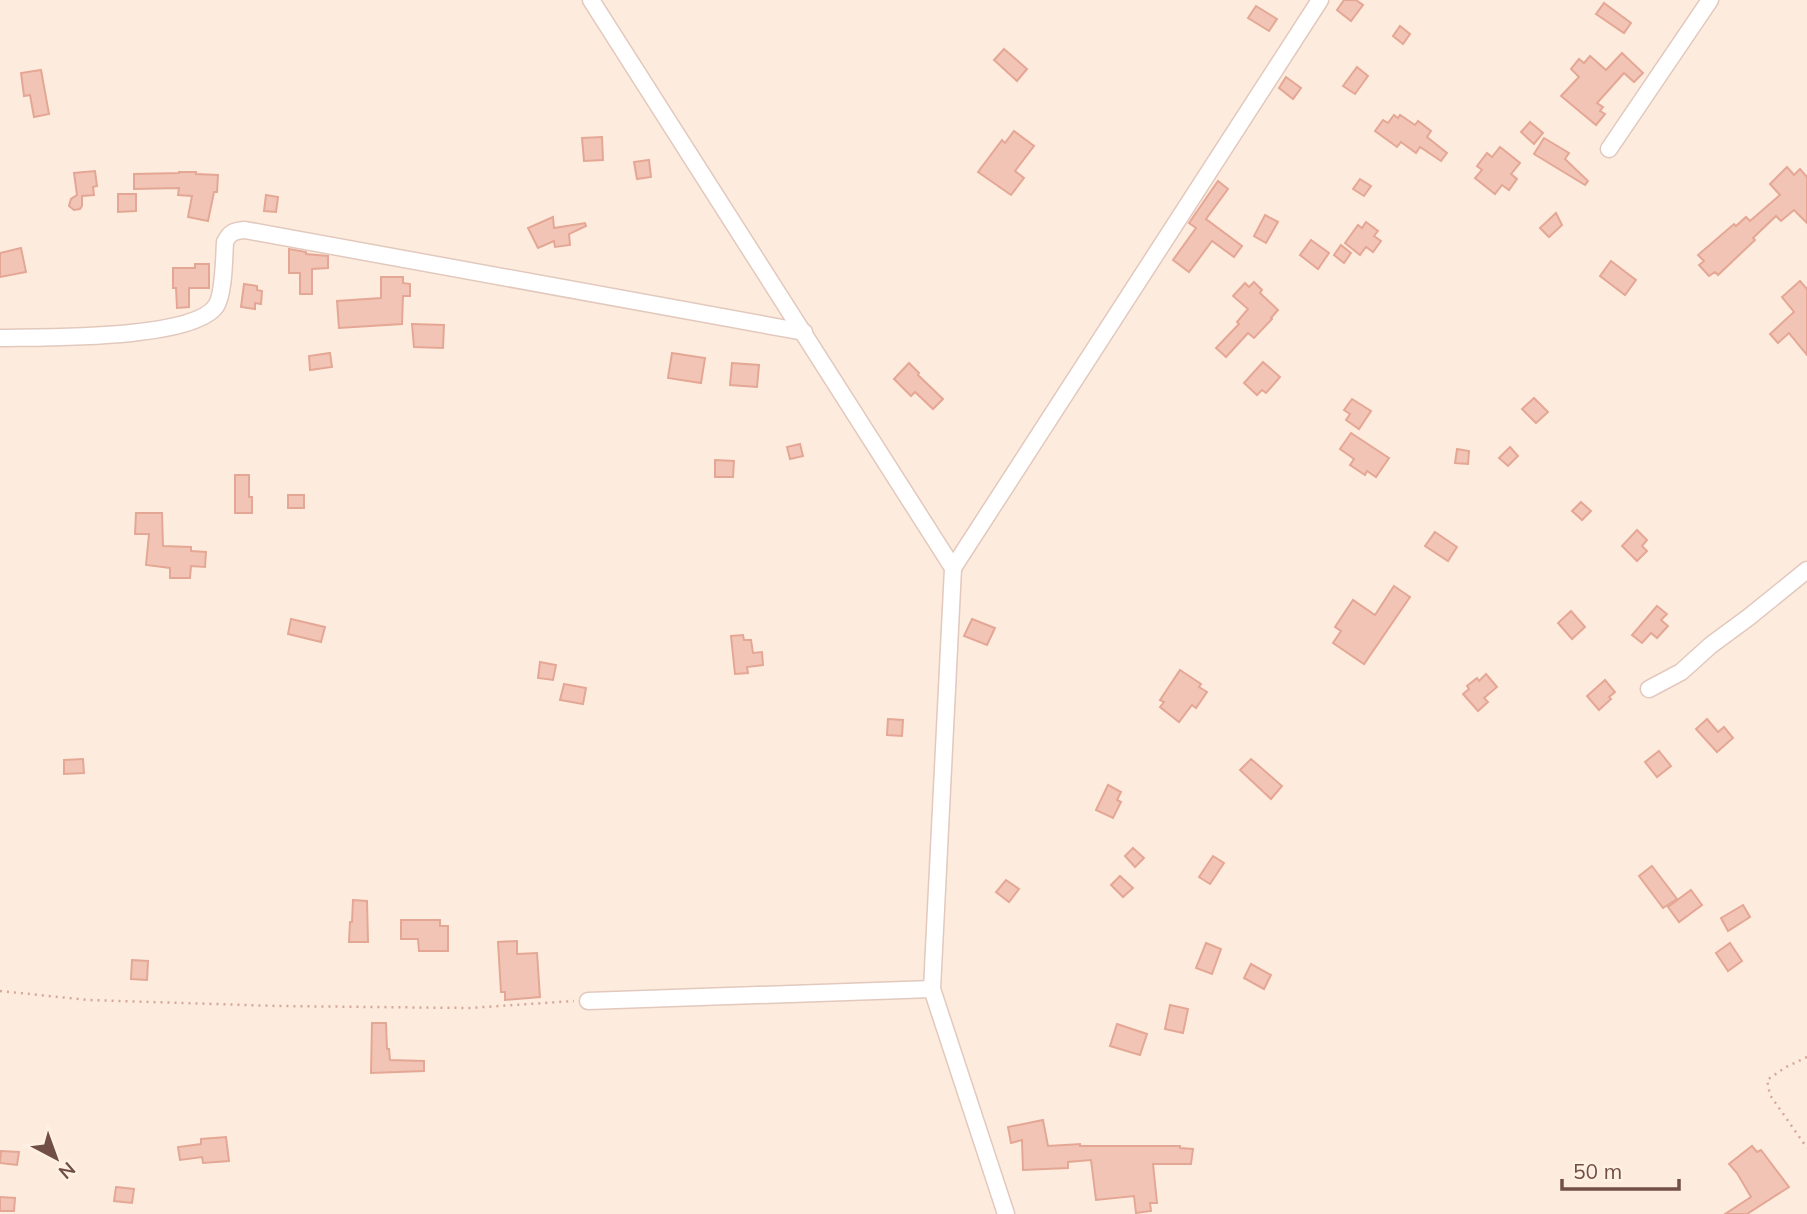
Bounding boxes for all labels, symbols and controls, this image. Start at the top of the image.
north arrow [21,1123,91,1193]
scale bar [1562,1148,1679,1192]
text: N [54,1157,80,1185]
text: 50 m [1573,1158,1622,1184]

